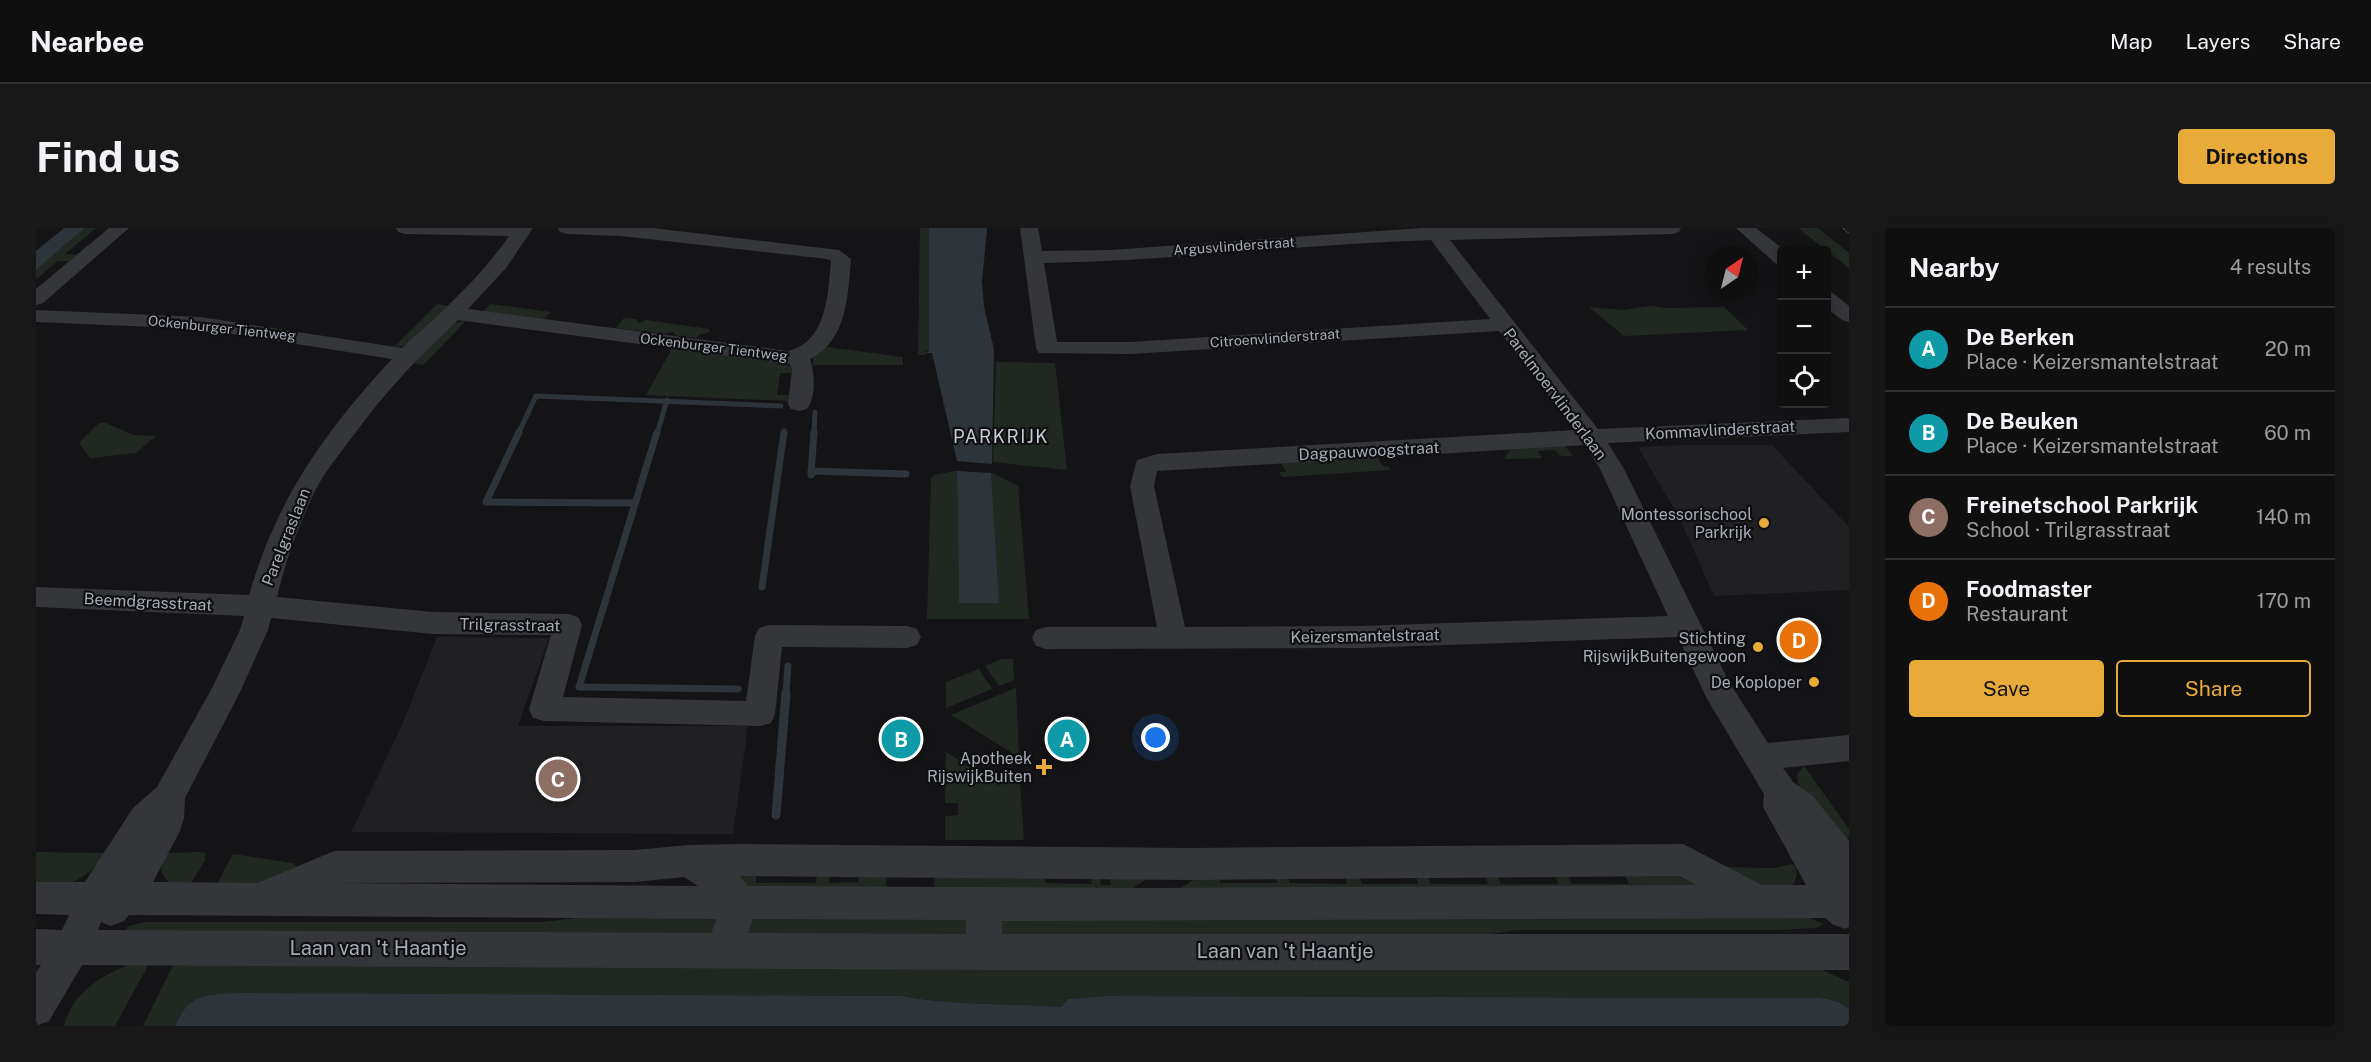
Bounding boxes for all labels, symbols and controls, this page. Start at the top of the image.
text: Nearbee [30,25,144,58]
text: Map [2110,29,2153,54]
text: Layers [2186,29,2250,54]
text: Share [2283,29,2341,54]
button: Directions [2178,129,2335,184]
text: Find us [36,132,180,181]
street label: Argusvlinderstraat [1173,234,1295,258]
north arrow [1705,246,1759,300]
map controls [1777,246,1831,408]
button: + [1777,246,1831,300]
text: Nearby [1909,252,1999,283]
text: 4 results [2230,255,2311,279]
button: − [1777,300,1831,354]
street label: Ockenburger Tientweg [147,312,297,344]
street label: Parelmoervlinderlaan [1499,324,1611,464]
text: De Berken [1966,324,2074,350]
street label: Citroenvlinderstraat [1209,325,1341,351]
street label: Ockenburger Tientweg [639,330,789,364]
text: A [1921,337,1936,361]
text: 20 m [2265,337,2311,361]
text: Place · Keizersmantelstraat [1966,350,2219,374]
button: locate [1777,354,1831,408]
text: De Beuken [1966,408,2078,434]
street label: Kommavlinderstraat [1644,417,1796,443]
text: B [1922,421,1935,445]
text: 60 m [2264,421,2311,445]
district label: PARKRIJK [953,426,1049,447]
text: Place · Keizersmantelstraat [1966,434,2219,458]
street label: Dagpauwoogstraat [1298,438,1440,464]
street label: Parelgraslaan [258,485,314,589]
text: Freinetschool Parkrijk [1966,492,2198,518]
place label: Montessorischool Parkrijk [1621,505,1752,542]
text: C [1921,505,1936,529]
text: 140 m [2256,505,2311,529]
marker: Montessorischool Parkrijk [1757,516,1771,530]
text: School · Trilgrasstraat [1966,518,2170,542]
text: Foodmaster [1966,576,2092,602]
street label: Beemdgrasstraat [83,589,213,615]
text: D [1921,589,1936,613]
text: 170 m [2257,589,2311,613]
text: Restaurant [1966,602,2068,626]
street label: Trilgrasstraat [459,615,561,635]
pin: D [1780,618,1818,662]
street label: Keizersmantelstraat [1290,625,1440,647]
place label: Stichting RijswijkBuitengewoon [1583,629,1746,666]
marker: Stichting RijswijkBuitengewoon [1751,640,1765,654]
button: Save [1909,660,2104,717]
button: Share [2116,660,2311,717]
place label: De Koploper [1711,673,1802,692]
marker: De Koploper [1807,675,1821,689]
pin: B [882,716,920,762]
pin: A [1048,716,1086,762]
your location [1141,723,1170,752]
place label: Apotheek RijswijkBuiten [927,749,1032,786]
pin: C [538,756,578,802]
marker: Apotheek RijswijkBuiten [1037,760,1051,774]
street label: Laan van 't Haantje [289,936,467,960]
street label: Laan van 't Haantje [1196,939,1374,963]

